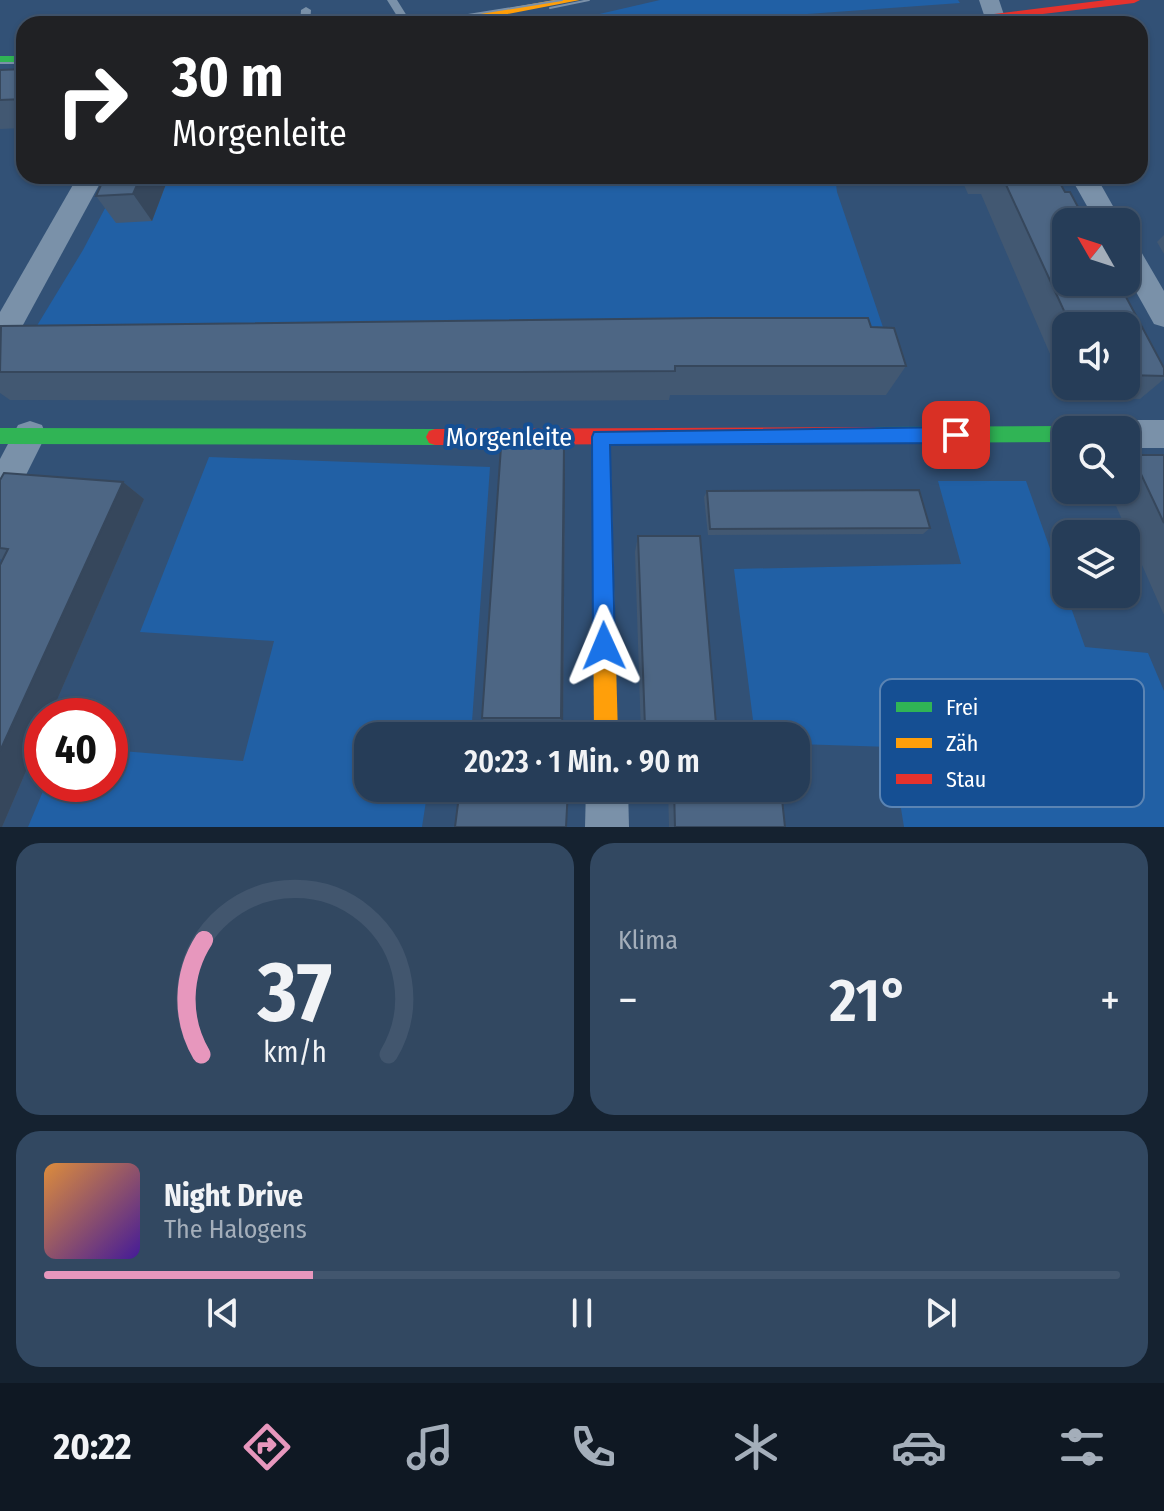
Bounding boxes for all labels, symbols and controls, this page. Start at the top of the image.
text: 30 m [172,44,283,111]
icon: right [40,48,144,152]
text: Morgenleite [172,112,347,156]
north arrow [1052,208,1140,296]
map controls [1052,208,1140,608]
button: sound [1052,312,1140,400]
pin [922,401,990,469]
icon: arrive [934,413,978,457]
button: search [1052,416,1140,504]
street label: Morgenleite [446,422,572,453]
button: layers [1052,520,1140,608]
position arrow [562,604,646,688]
legend [880,679,1144,807]
text: Frei [946,694,978,721]
speed limit sign: 40 [24,698,128,802]
text: Zäh [946,730,978,757]
text: 20:23 · 1 Min. · 90 m [464,744,700,780]
text: Stau [946,766,986,793]
text: Klima [618,925,678,956]
text: 37 [257,943,332,1043]
text: 21° [829,965,909,1037]
text: − [618,974,638,1027]
text: + [1100,974,1120,1027]
text: km/h [263,1035,327,1070]
text: Night Drive [164,1178,303,1214]
text: The Halogens [164,1214,307,1245]
icon: previous [201,1291,245,1335]
icon: pause [560,1291,604,1335]
icon: next [919,1291,963,1335]
icon: directions [239,1419,295,1475]
icon: music [402,1419,458,1475]
icon: phone [565,1419,621,1475]
icon: climate [728,1419,784,1475]
icon: car [891,1419,947,1475]
icon: filters [1054,1419,1110,1475]
text: 20:22 [54,1425,131,1469]

